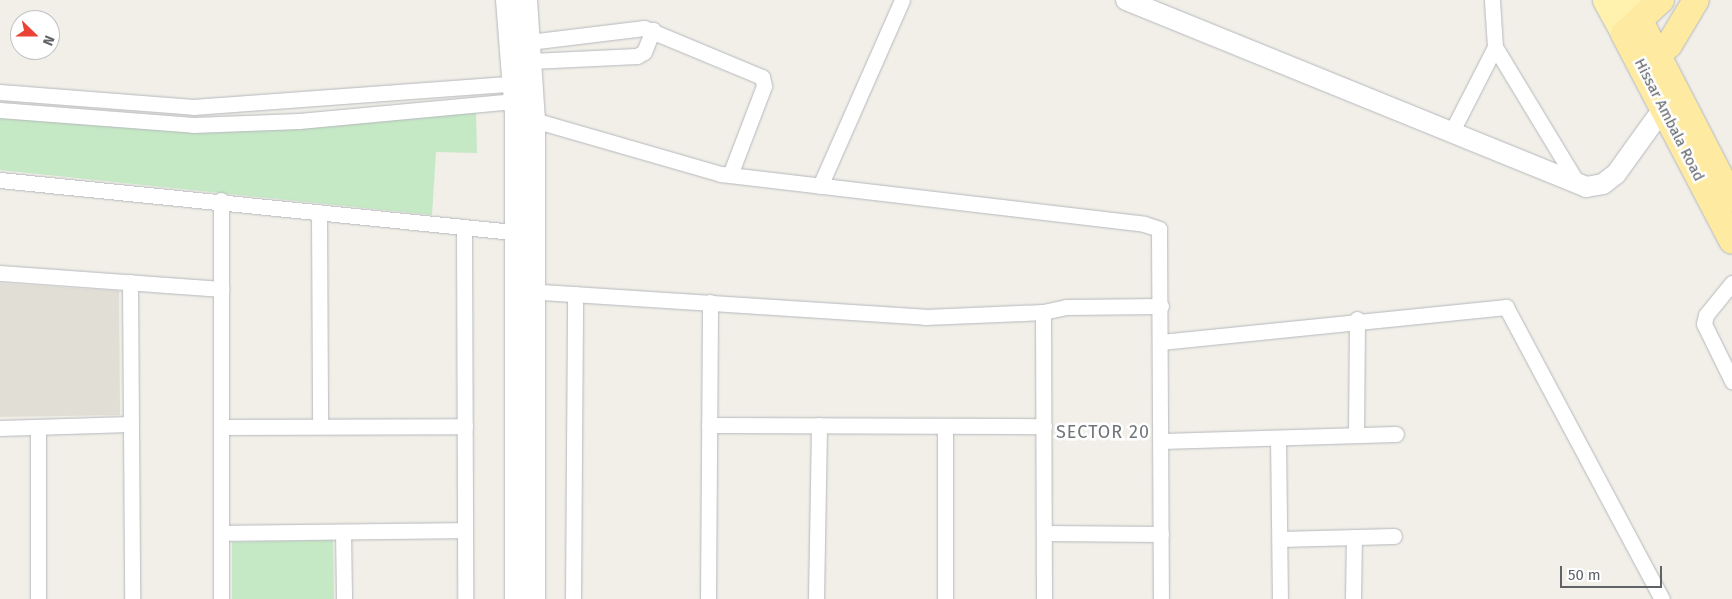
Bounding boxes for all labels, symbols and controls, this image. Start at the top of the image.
north arrow [10,10,60,60]
text: N [39,33,58,48]
street label: Hissar Ambala Road [1630,56,1708,184]
district label: SECTOR 20 [1055,421,1151,443]
scale bar [1562,556,1664,588]
text: 50 m [1568,566,1601,584]

